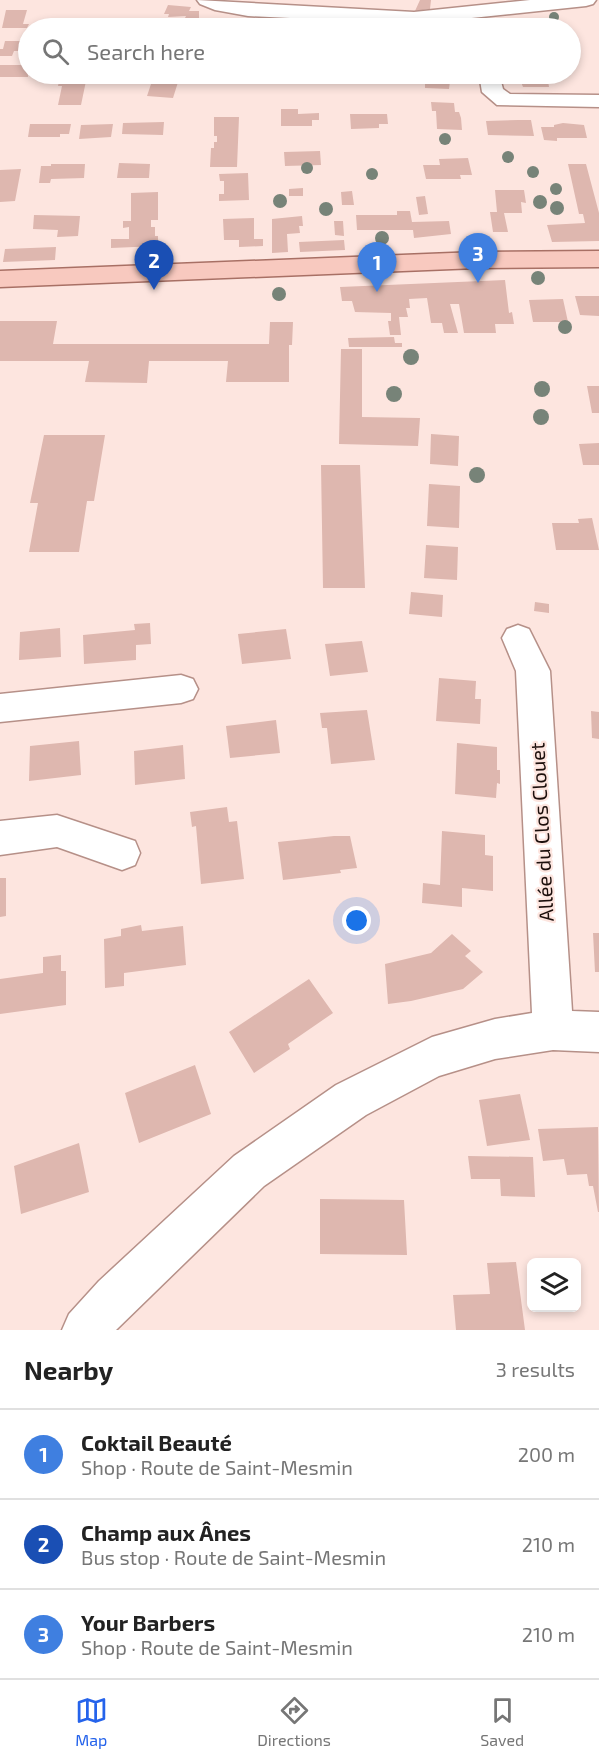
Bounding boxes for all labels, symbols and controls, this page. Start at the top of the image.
search box [18,18,581,84]
icon: search [39,35,72,68]
text: Search here [87,38,205,64]
pin: 3 [458,234,498,283]
pin: 2 [134,240,174,290]
pin: 1 [358,242,397,292]
street label: Allée du Clos Clouet [524,741,558,922]
your location [342,906,371,935]
map controls [527,1258,581,1312]
button: layers [527,1258,581,1312]
text: Nearby [24,1354,113,1385]
text: 3 results [496,1357,575,1381]
text: Coktail Beauté [81,1429,232,1455]
text: 1 [39,1442,48,1466]
text: 200 m [518,1442,575,1466]
text: Shop · Route de Saint-Mesmin [81,1455,353,1479]
text: Champ aux Ânes [81,1519,251,1545]
text: 2 [38,1532,49,1556]
text: 210 m [522,1532,575,1556]
text: Bus stop · Route de Saint-Mesmin [81,1545,386,1569]
text: Your Barbers [81,1609,215,1635]
text: 3 [38,1622,49,1646]
text: 210 m [522,1622,575,1646]
text: Shop · Route de Saint-Mesmin [81,1635,353,1659]
tab: Map [75,1694,108,1749]
tab: Directions [257,1694,331,1749]
tab: Saved [480,1694,524,1749]

